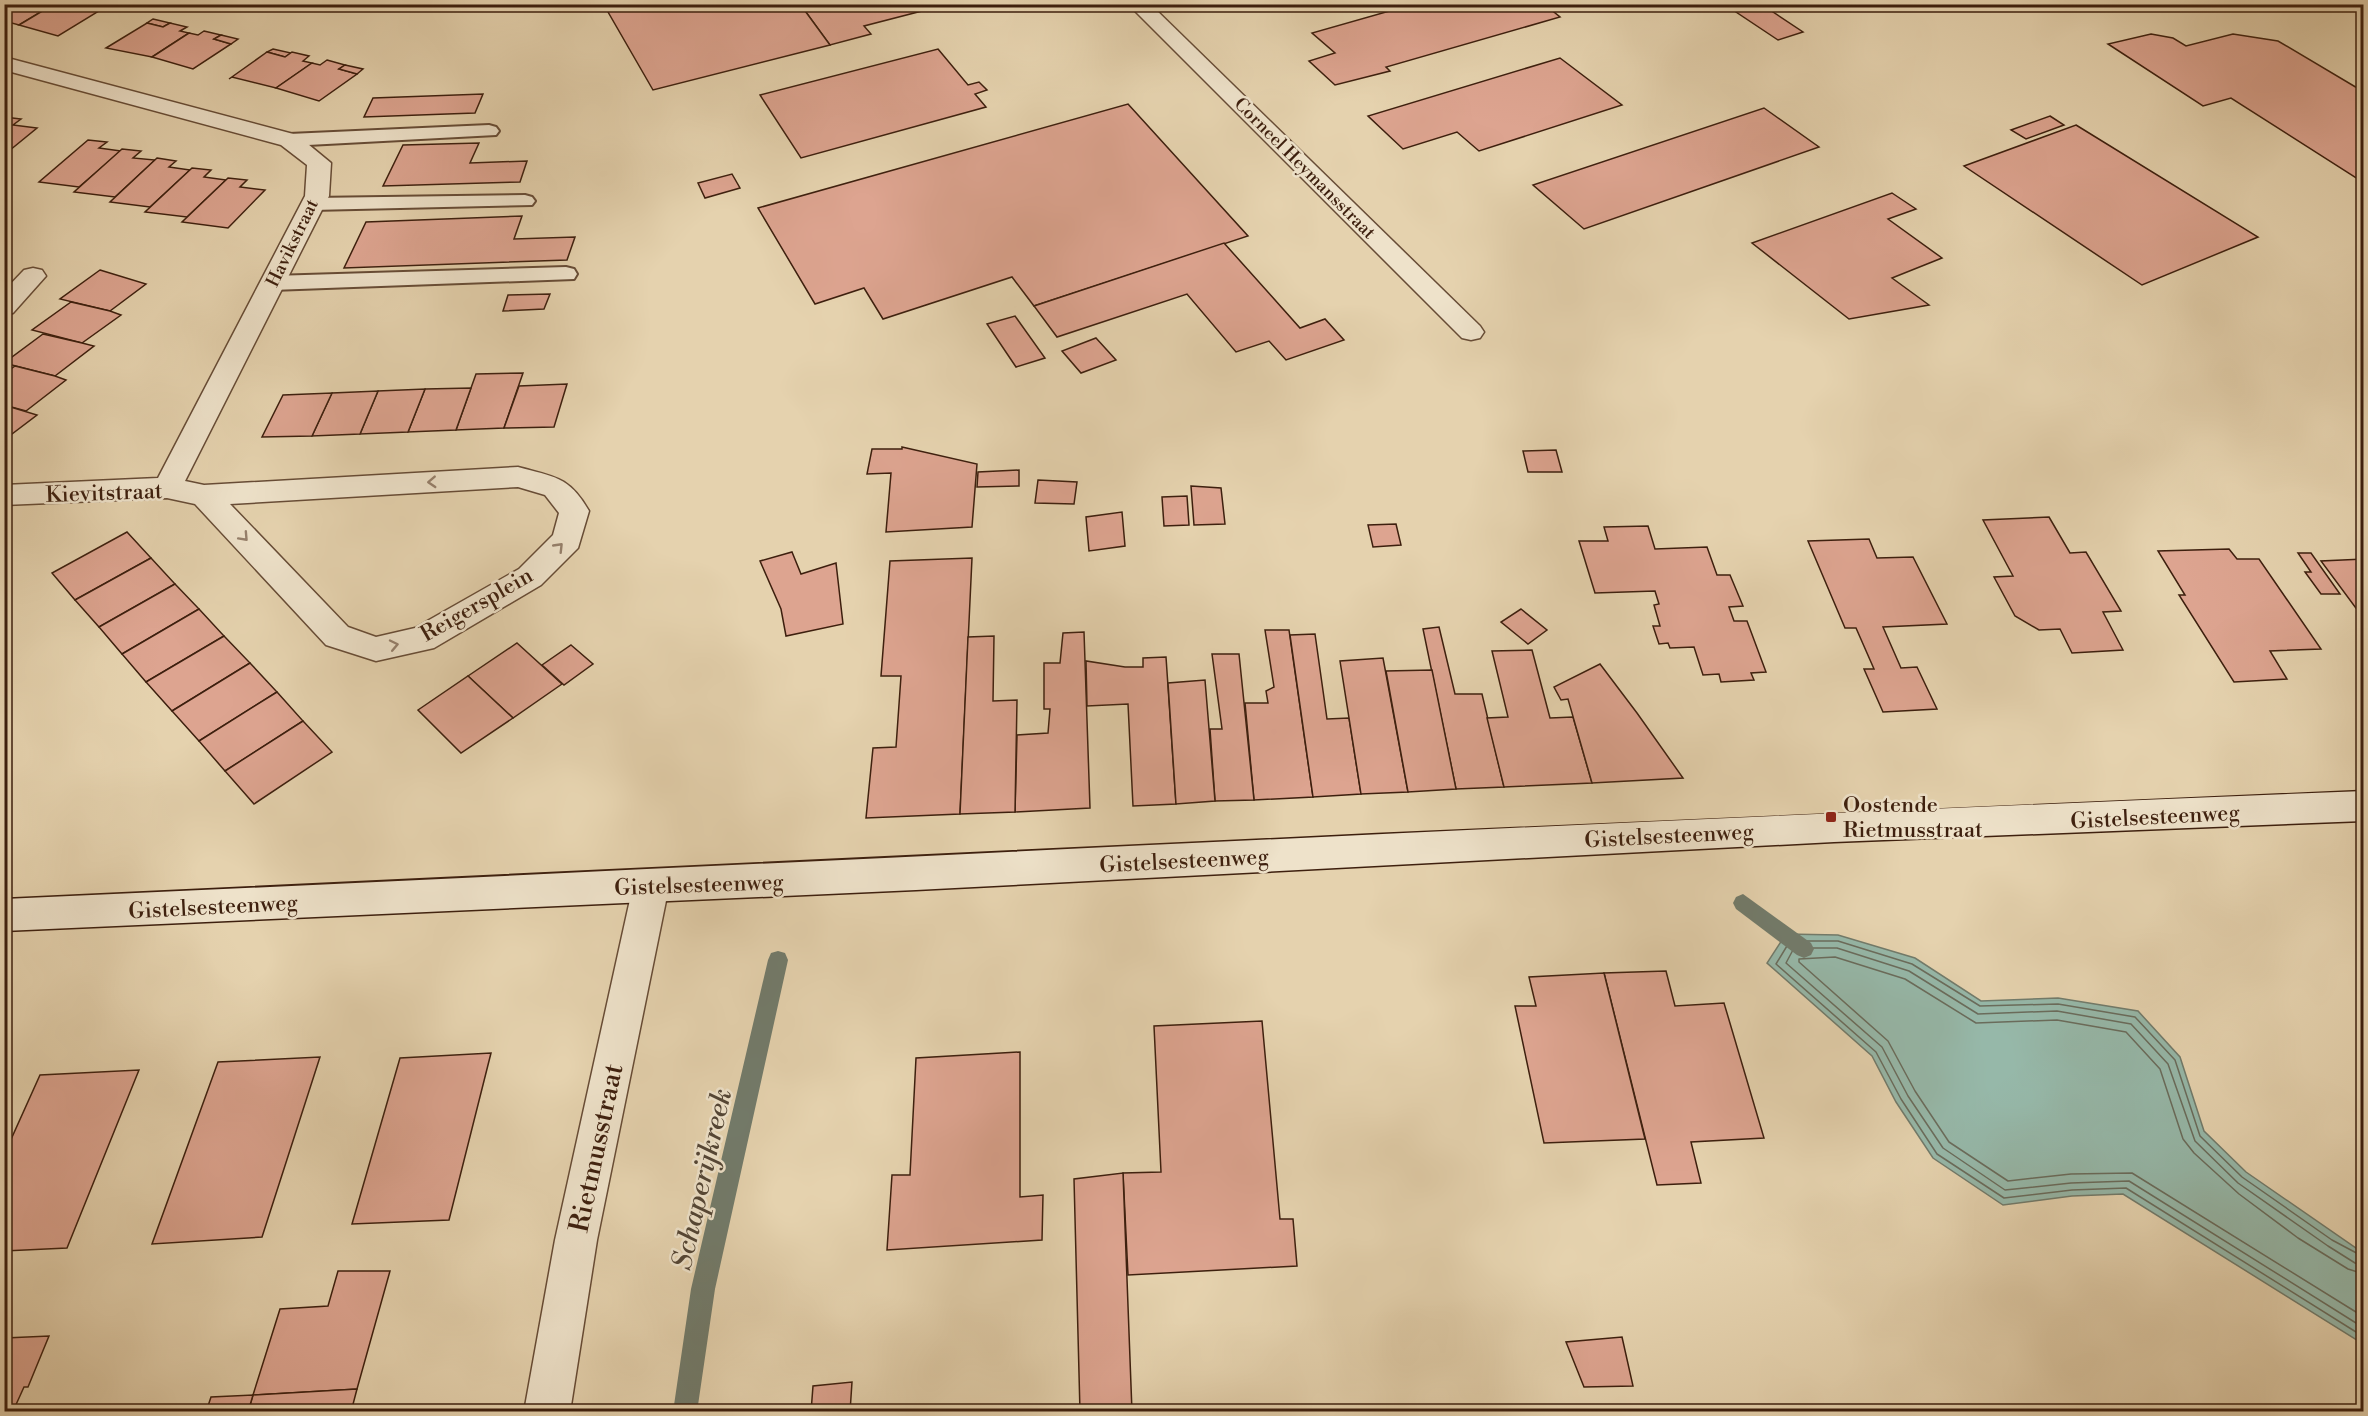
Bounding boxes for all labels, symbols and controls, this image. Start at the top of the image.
street label: Corneel Heymansstraat [1229,93,1381,244]
street label: Havikstraat [261,195,324,291]
one-way arrow [427,475,436,488]
street label: Kievitstraat [45,478,163,509]
one-way arrow [237,530,248,541]
one-way arrow [552,544,563,555]
street label: Reigersplein [416,562,538,648]
one-way arrow [389,639,399,652]
place label: Oostende Rietmusstraat [1843,792,1983,844]
street label: Gistelsesteenweg [2070,800,2241,835]
marker: Oostende Rietmusstraat [1824,810,1838,824]
street label: Gistelsesteenweg [1584,819,1755,854]
street label: Gistelsesteenweg [1099,844,1270,879]
street label: Gistelsesteenweg [614,869,785,902]
street label: Gistelsesteenweg [128,890,299,925]
street label: Rietmusstraat [563,1060,632,1236]
water label: Schaperijkreek [665,1085,740,1273]

